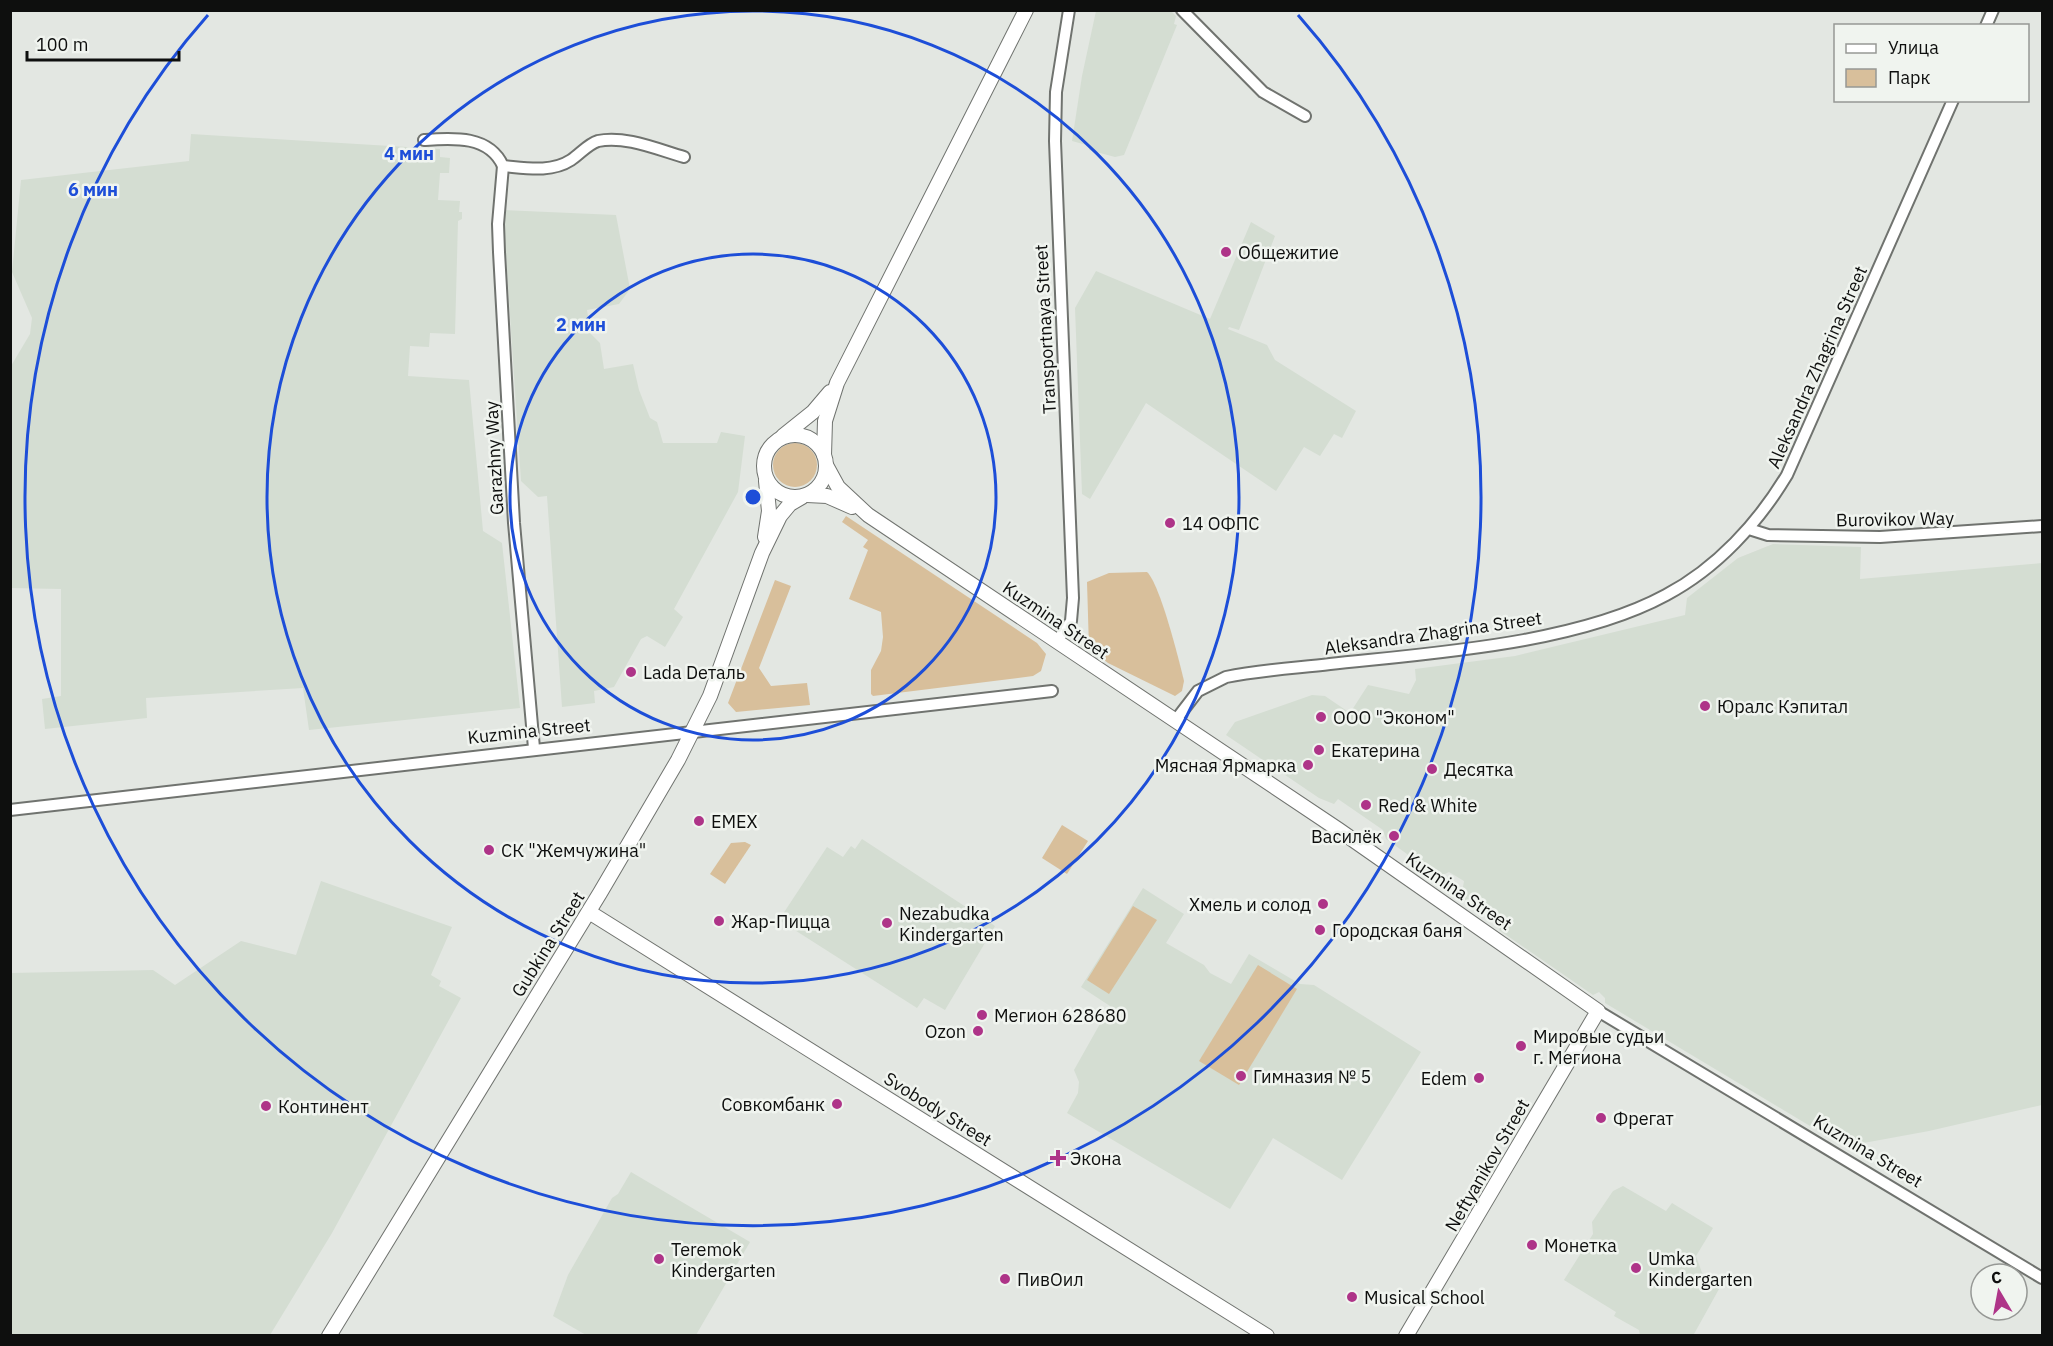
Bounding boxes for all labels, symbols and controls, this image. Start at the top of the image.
scale bar [27,24,178,62]
legend [1834,24,2029,102]
text: 100 m [36,33,88,56]
text: Улица [1888,36,1939,59]
text: Парк [1888,66,1931,89]
text: 4 мин [384,142,434,165]
text: 6 мин [68,178,118,201]
place label: Общежитие [1238,241,1339,264]
street label: Transportnaya Street [1029,244,1061,414]
marker: Общежитие [1219,245,1233,259]
street label: Aleksandra Zhagrina Street [1762,262,1872,472]
text: 2 мин [556,313,606,336]
street label: Garazhny Way [480,400,508,516]
centre of rings [743,487,763,507]
street label: Burovikov Way [1836,506,1954,532]
place label: 14 ОФПС [1182,512,1259,535]
marker: 14 ОФПС [1163,516,1177,530]
street label: Kuzmina Street [998,576,1114,664]
street label: Aleksandra Zhagrina Street [1323,606,1543,660]
place label: Lada Dеталь [643,661,745,684]
marker: Lada Dеталь [624,665,638,679]
place label: Юралс Кэпитал [1717,695,1848,718]
marker: Юралс Кэпитал [1698,699,1712,713]
place label: ООО "Эконом" [1333,706,1455,729]
marker: ООО "Эконом" [1314,710,1328,724]
street label: Kuzmina Street [466,713,592,749]
place label: Екатерина [1331,739,1420,762]
marker: Екатерина [1312,743,1326,757]
place label: Мясная Ярмарка [1155,754,1296,777]
marker: Мясная Ярмарка [1301,758,1315,772]
place label: Десятка [1444,758,1514,781]
marker: Десятка [1425,762,1439,776]
place label: Red & White [1378,794,1478,817]
marker: Red & White [1359,798,1373,812]
place label: EMEX [711,810,758,833]
marker: EMEX [692,814,706,828]
place label: Василёк [1311,825,1382,848]
marker: Василёк [1387,829,1401,843]
place label: СК "Жемчужина" [501,839,646,862]
marker: СК "Жемчужина" [482,843,496,857]
street label: Kuzmina Street [1401,847,1517,935]
street label: Gubkina Street [506,887,590,1001]
place label: Хмель и солод [1189,893,1311,916]
marker: Хмель и солод [1316,897,1330,911]
place label: Nezabudka Kindergarten [899,902,1004,946]
place label: Жар-Пицца [731,910,831,933]
marker: Жар-Пицца [712,914,726,928]
marker: Nezabudka Kindergarten [880,916,894,930]
place label: Городская баня [1332,919,1463,942]
marker: Городская баня [1313,923,1327,937]
place label: Мегион 628680 [994,1004,1127,1027]
marker: Мегион 628680 [975,1008,989,1022]
place label: Ozon [925,1020,966,1043]
marker: Ozon [971,1024,985,1038]
place label: Мировые судьи г. Мегиона [1533,1025,1664,1069]
marker: Мировые судьи г. Мегиона [1514,1039,1528,1053]
place label: Гимназия № 5 [1253,1065,1371,1088]
street label: Svobody Street [880,1067,996,1151]
place label: Edem [1421,1067,1467,1090]
marker: Гимназия № 5 [1234,1069,1248,1083]
marker: Edem [1472,1071,1486,1085]
place label: Совкомбанк [721,1093,825,1116]
place label: Континент [278,1095,369,1118]
street label: Neftyanikov Street [1440,1095,1534,1235]
marker: Совкомбанк [830,1097,844,1111]
marker: Континент [259,1099,273,1113]
place label: Фрегат [1613,1107,1674,1130]
street label: Kuzmina Street [1809,1109,1927,1193]
marker: Фрегат [1594,1111,1608,1125]
place label: Экона [1070,1147,1122,1170]
marker: Экона [1051,1151,1065,1165]
place label: Монетка [1544,1234,1617,1257]
place label: Teremok Kindergarten [671,1238,776,1282]
marker: Монетка [1525,1238,1539,1252]
place label: Umka Kindergarten [1648,1247,1753,1291]
marker: Teremok Kindergarten [652,1252,666,1266]
marker: Umka Kindergarten [1629,1261,1643,1275]
north arrow [1969,1262,2029,1322]
text: С [1990,1266,2003,1288]
place label: ПивОил [1017,1268,1084,1291]
marker: ПивОил [998,1272,1012,1286]
place label: Musical School [1364,1286,1485,1309]
marker: Musical School [1345,1290,1359,1304]

